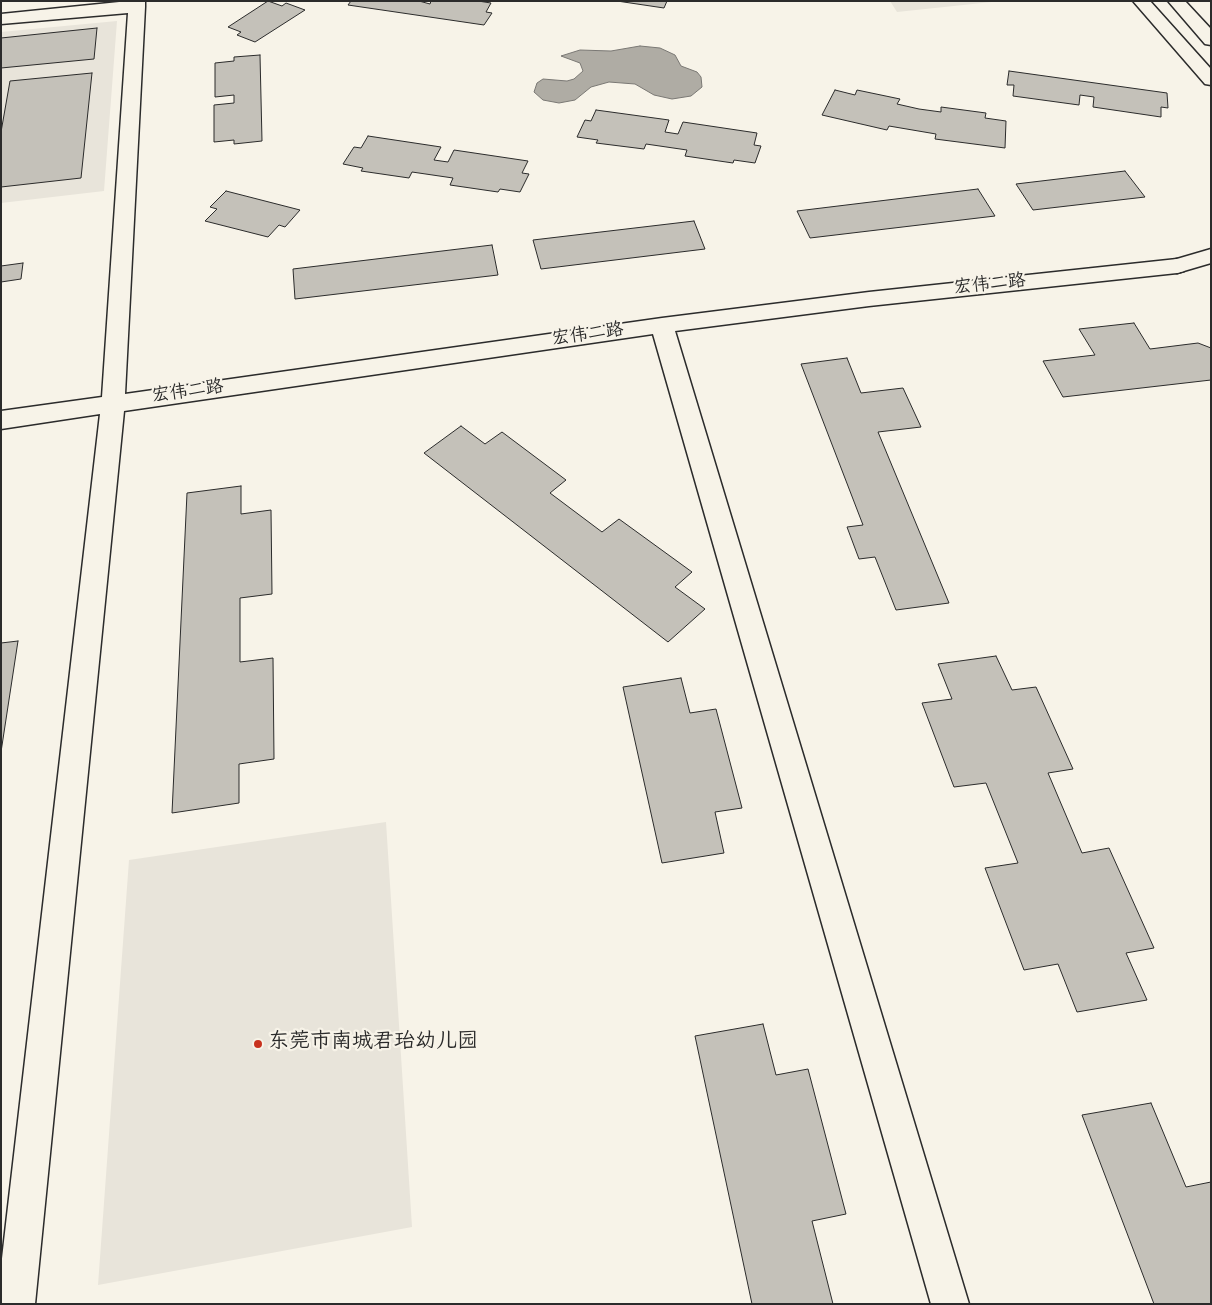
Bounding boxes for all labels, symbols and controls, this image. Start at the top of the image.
street label: 宏伟二路 [953,271,1027,301]
street label: 宏伟二路 [551,320,625,352]
street label: 宏伟二路 [151,377,225,409]
place label: 东莞市南城君珆幼儿园 [268,1031,478,1057]
marker: 东莞市南城君珆幼儿园 [252,1038,264,1050]

